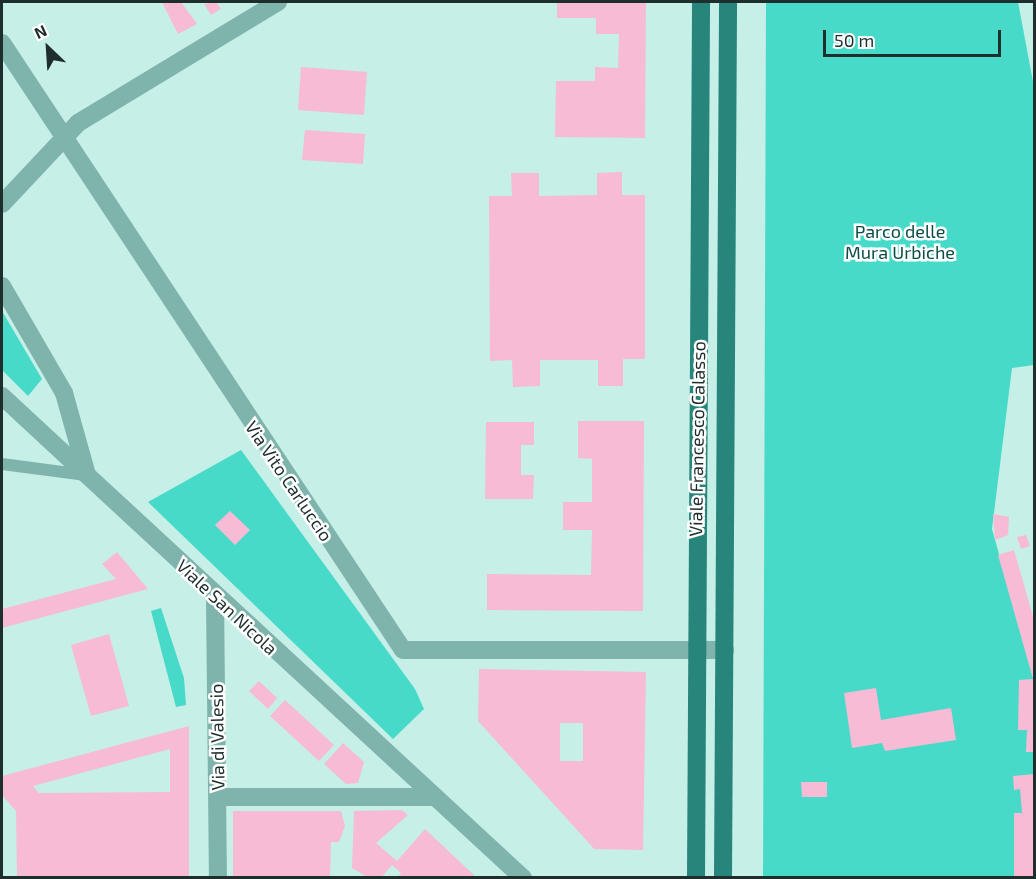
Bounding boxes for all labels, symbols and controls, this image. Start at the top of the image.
north arrow [18,18,78,78]
scale bar [826,18,1004,56]
text: N [31,20,49,42]
text: 50 m [834,29,874,51]
park label: Parco delle Mura Urbiche [845,221,955,264]
street label: Viale Francesco Calasso [684,341,710,537]
street label: Via Vito Carluccio [241,417,337,545]
street label: Viale San Nicola [172,555,282,659]
street label: Via di Valesio [205,683,229,791]

